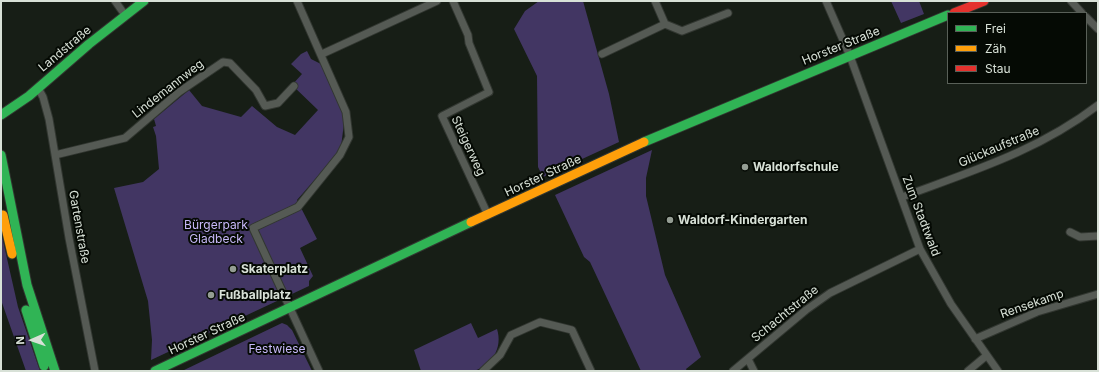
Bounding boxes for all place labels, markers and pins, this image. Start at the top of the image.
place label: Waldorfschule [753,160,839,174]
marker: Waldorfschule [740,162,750,172]
place label: Waldorf-Kindergarten [678,213,807,227]
marker: Waldorf-Kindergarten [665,215,675,225]
place label: Skaterplatz [241,262,308,276]
marker: Skaterplatz [228,264,238,274]
place label: Fußballplatz [219,288,291,302]
marker: Fußballplatz [206,290,216,300]

